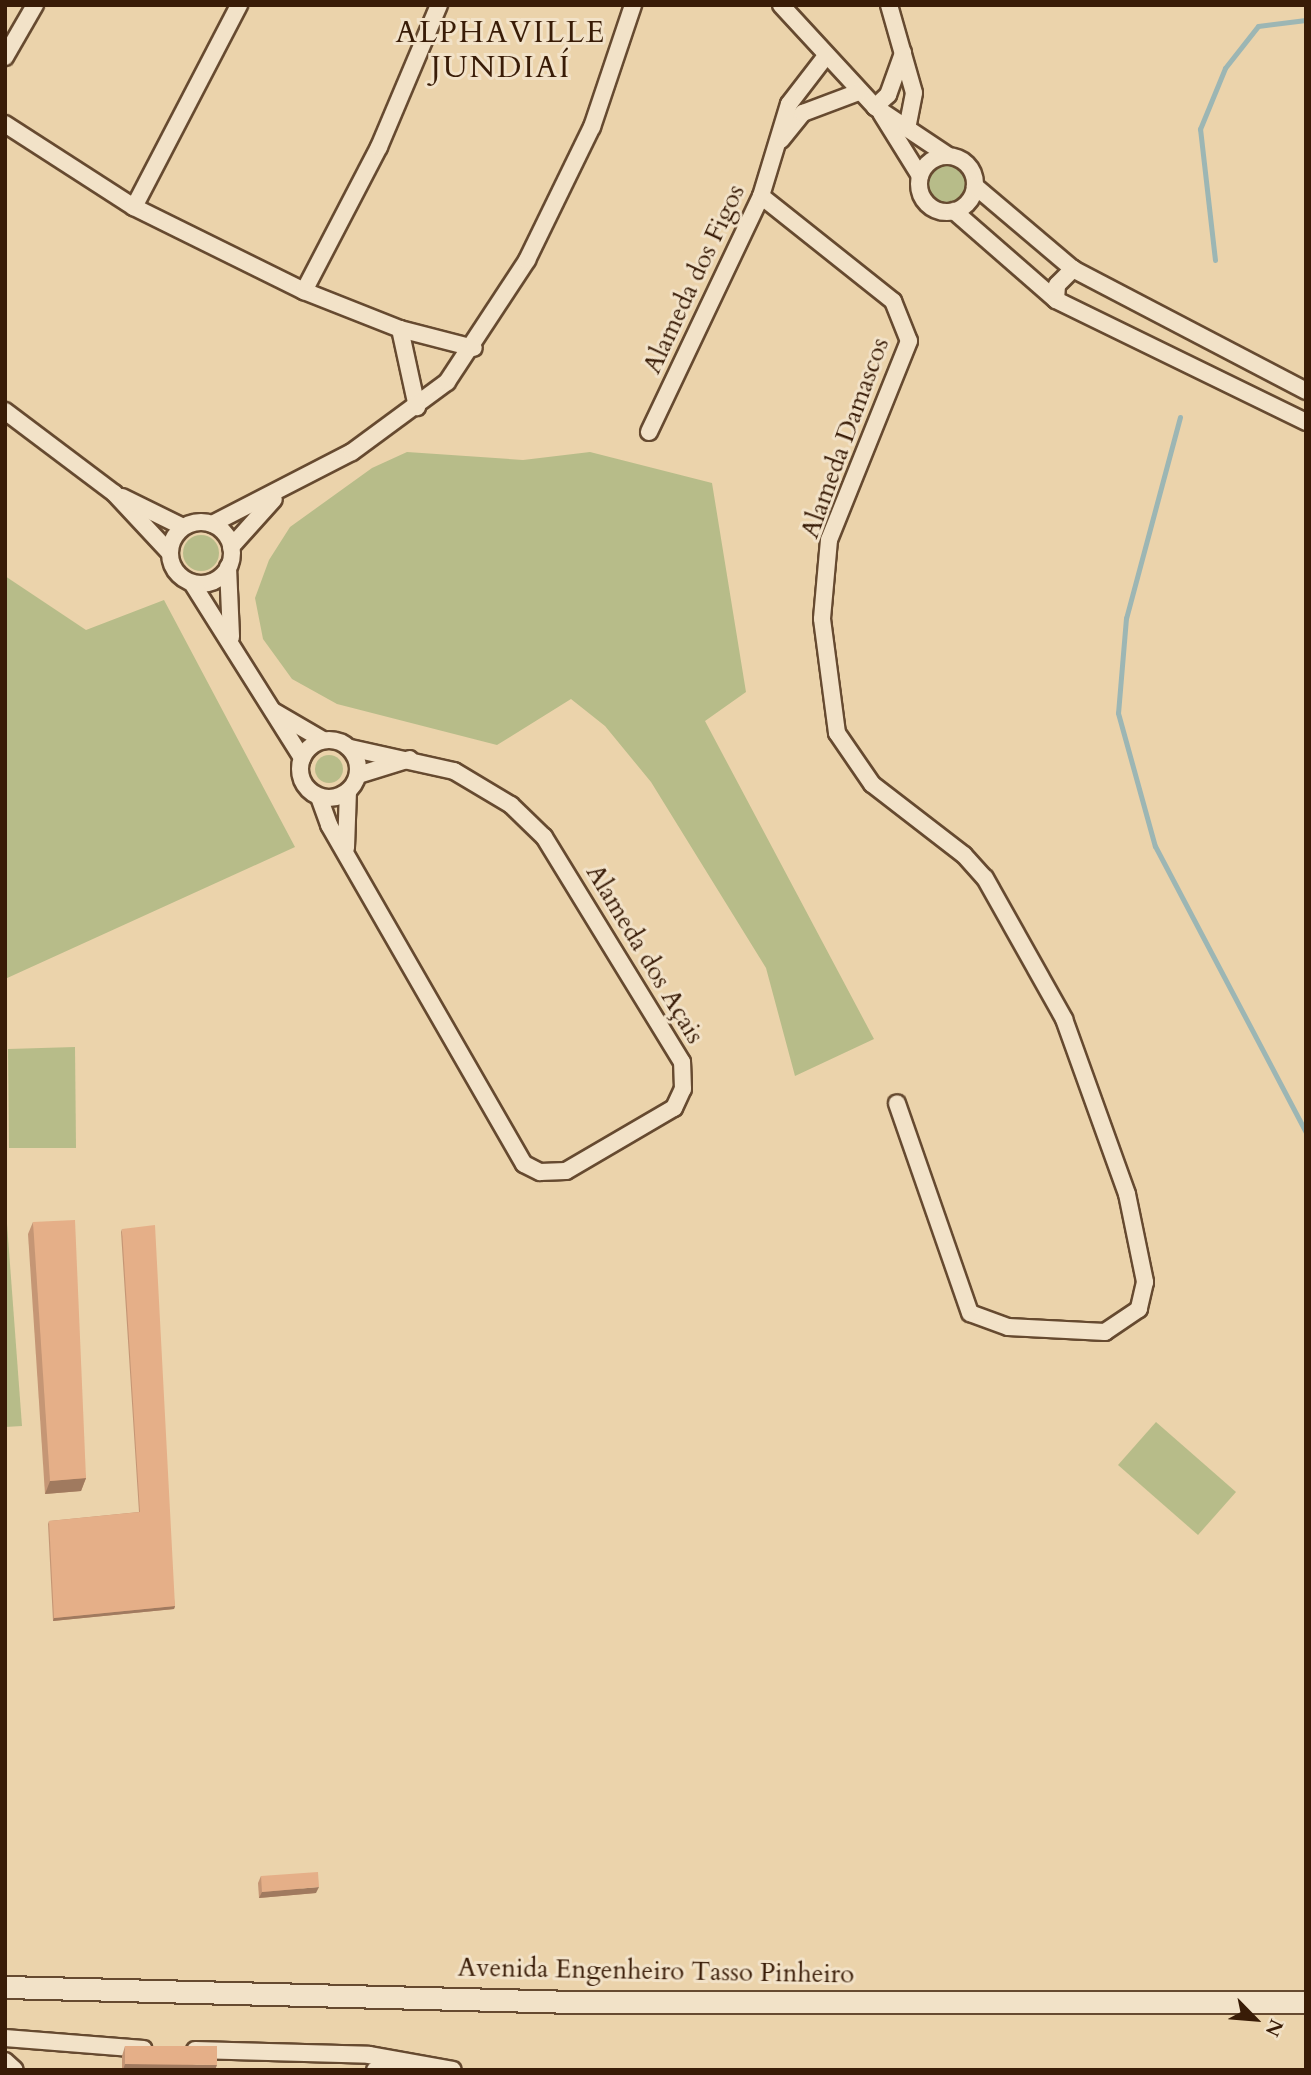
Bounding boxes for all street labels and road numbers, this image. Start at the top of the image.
street label: Alameda dos Figos [636,179,752,379]
street label: Alameda Damascos [794,333,896,543]
street label: Alameda dos Açais [579,859,711,1049]
street label: Avenida Engenheiro Tasso Pinheiro [457,1952,855,1990]

